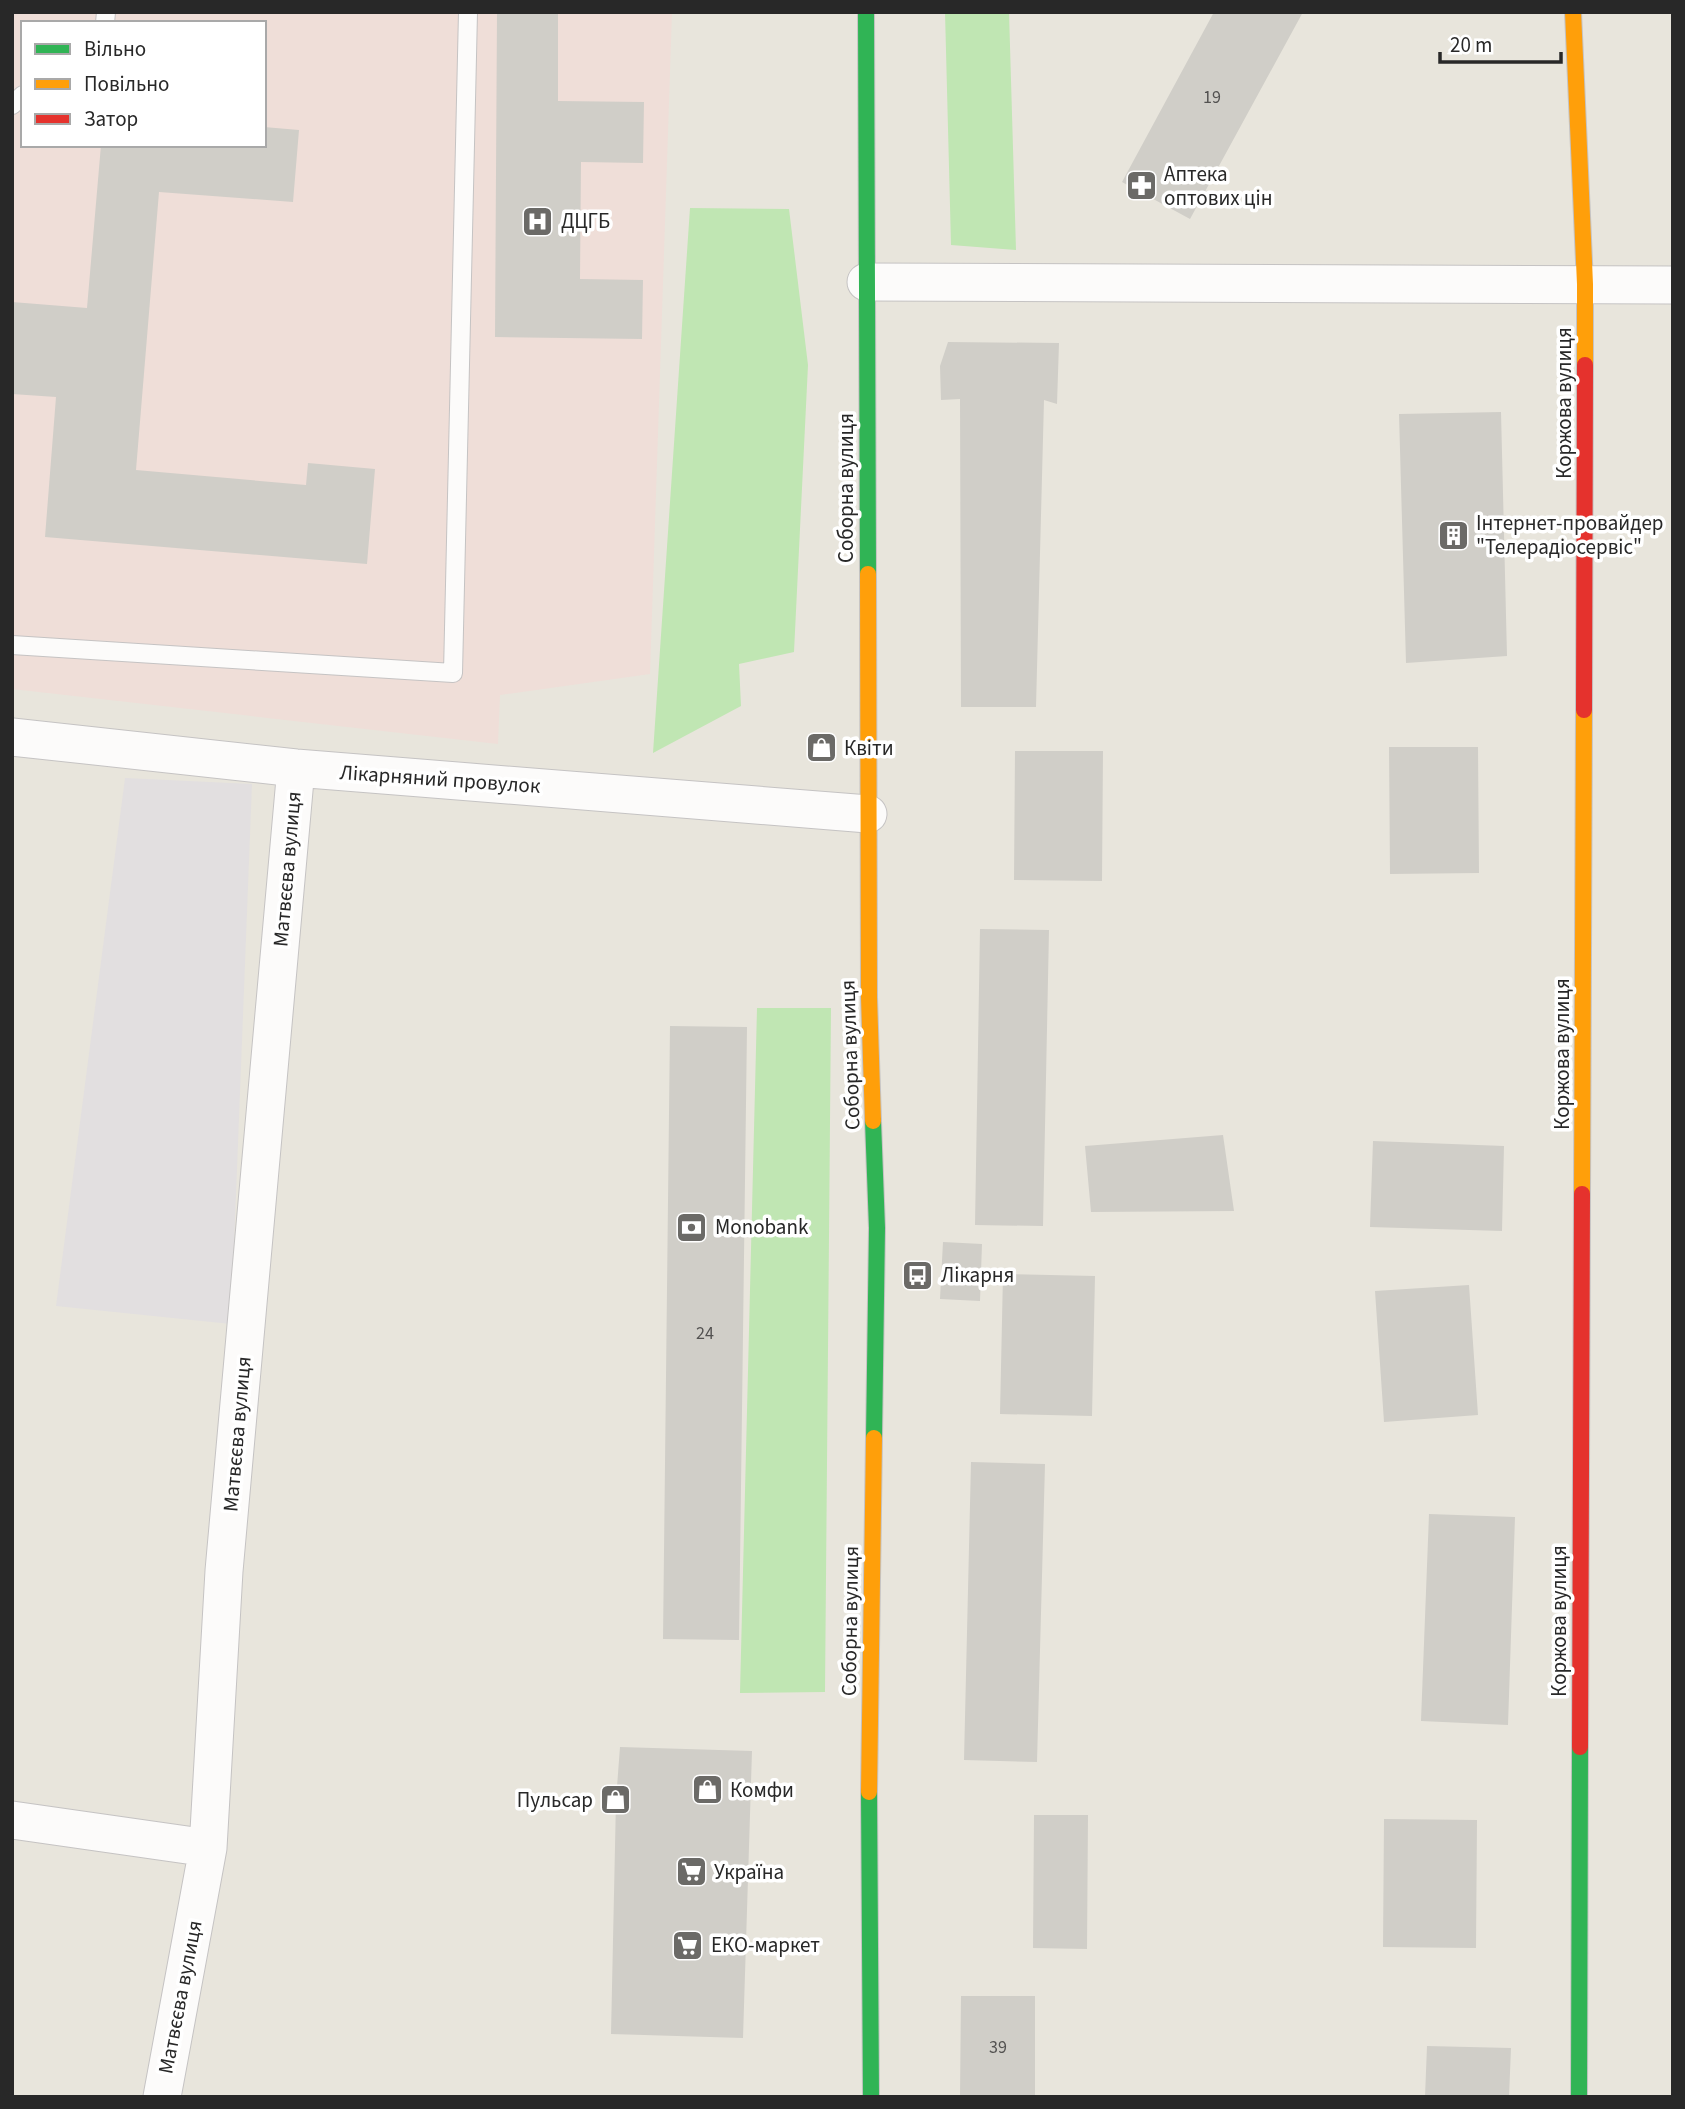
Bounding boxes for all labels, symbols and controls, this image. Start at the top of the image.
legend [21,21,266,147]
scale bar [1440,21,1561,65]
text: 20 m [1450,30,1492,60]
text: Вільно [84,34,146,64]
text: Повільно [84,69,169,99]
house number: 19 [1203,85,1221,110]
text: Затор [84,104,138,134]
place label: Аптека оптових цін [1164,159,1273,213]
pharmacy icon: Аптека оптових цін [1124,169,1158,203]
hospital icon: ДЦГБ [521,204,555,238]
place label: ДЦГБ [561,206,610,236]
street label: Коржова вулиця [1549,327,1579,479]
street label: Соборна вулиця [831,413,861,563]
place label: Інтернет-провайдер "Телерадіосервіс" [1476,508,1663,562]
building icon: Інтернет-провайдер "Телерадіосервіс" [1436,518,1470,552]
shop icon: Квіти [804,731,838,765]
place label: Квіти [844,733,894,763]
street label: Лікарняний провулок [339,757,542,801]
street label: Матвєєва вулиця [265,790,309,948]
street label: Коржова вулиця [1547,978,1577,1130]
street label: Соборна вулиця [832,979,868,1131]
bank icon: Monobank [675,1210,709,1244]
place label: Monobank [715,1212,809,1242]
bus stop icon: Лікарня [901,1258,935,1292]
place label: Лікарня [941,1260,1014,1290]
house number: 24 [696,1321,714,1346]
street label: Матвєєва вулиця [215,1355,259,1513]
street label: Коржова вулиця [1544,1545,1574,1697]
street label: Соборна вулиця [834,1546,866,1696]
shop icon: Комфи [690,1773,724,1807]
place label: Комфи [730,1775,794,1805]
shop icon: Пульсар [599,1783,633,1817]
place label: Пульсар [517,1785,593,1815]
supermarket icon: Україна [674,1855,708,1889]
place label: Україна [714,1857,784,1887]
street label: Матвєєва вулиця [150,1918,210,2076]
supermarket icon: ЕКО-маркет [671,1928,705,1962]
place label: ЕКО-маркет [711,1930,820,1960]
house number: 39 [989,2035,1007,2060]

